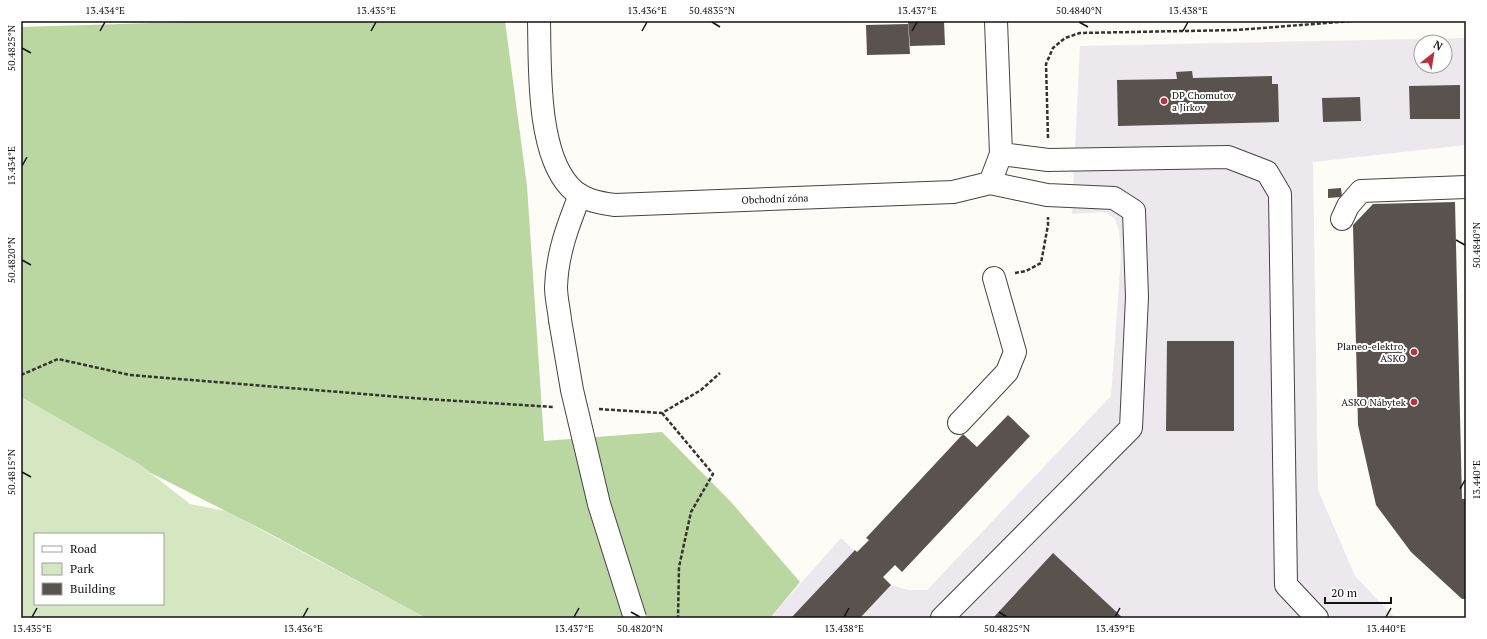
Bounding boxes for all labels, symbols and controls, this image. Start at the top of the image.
text: 13.434°E [85,4,125,17]
text: 13.435°E [356,4,396,17]
text: 13.436°E [627,4,667,17]
text: 50.4835°N [689,4,736,17]
text: 13.437°E [897,4,937,17]
text: 50.4840°N [1056,4,1103,17]
text: 13.438°E [1168,4,1208,17]
text: 50.4825°N [5,24,18,71]
north arrow [1413,34,1453,74]
text: N [1431,37,1446,54]
place label: DP Chomutov a Jirkov [1172,89,1235,114]
marker: DP Chomutov a Jirkov [1159,96,1169,106]
text: 13.434°E [5,146,18,186]
street label: Obchodní zóna [741,191,809,207]
text: 50.4840°N [1470,221,1483,268]
text: 50.4820°N [5,236,18,283]
place label: Planeo-elektro, ASKO [1337,340,1406,365]
marker: Planeo-elektro, ASKO [1409,347,1419,357]
place label: ASKO Nábytek [1341,396,1407,409]
marker: ASKO Nábytek [1409,397,1419,407]
text: 50.4815°N [5,448,18,495]
text: 13.440°E [1470,460,1483,500]
legend [34,533,164,605]
text: Road [70,541,97,556]
text: Park [70,561,95,576]
scale bar [1325,579,1391,605]
text: Building [70,581,116,596]
text: 20 m [1331,585,1358,600]
text: 13.435°E [12,622,52,635]
text: 13.436°E [283,622,323,635]
text: 13.437°E [554,622,594,635]
text: 50.4820°N [617,622,664,635]
text: 13.438°E [824,622,864,635]
text: 50.4825°N [984,622,1031,635]
text: 13.439°E [1095,622,1135,635]
text: 13.440°E [1366,622,1406,635]

